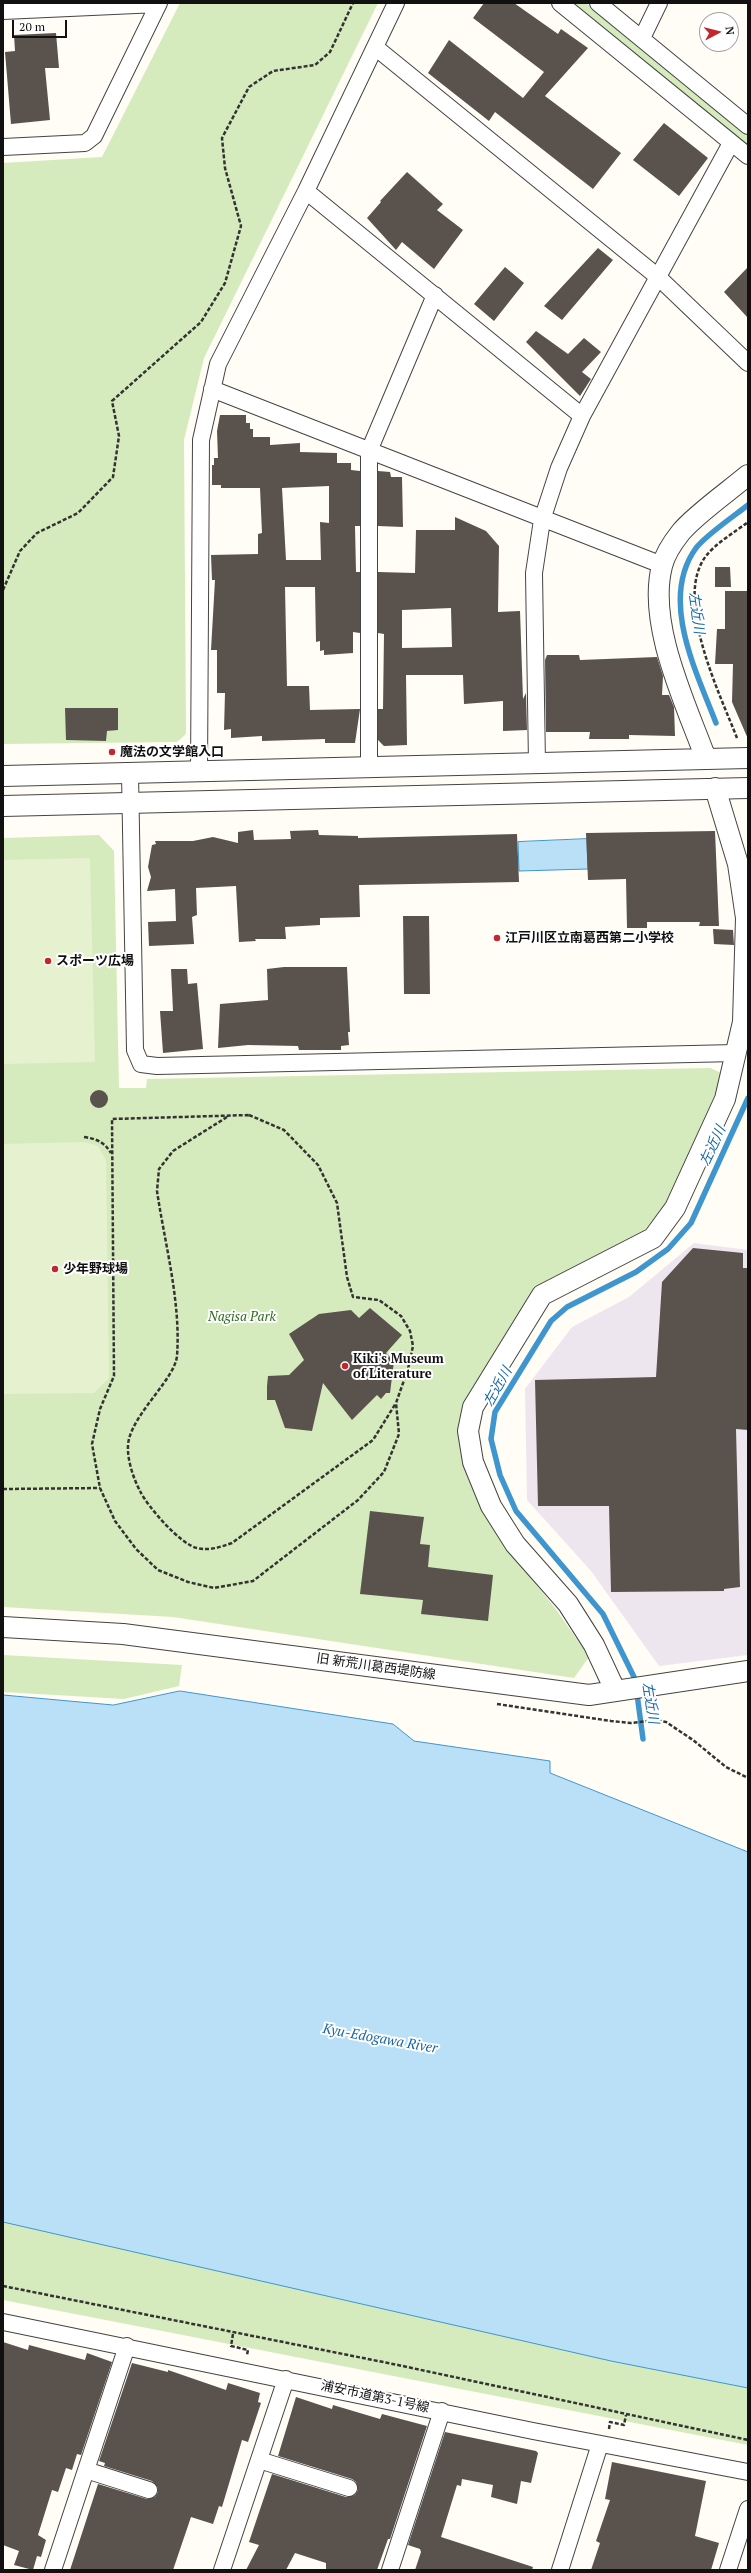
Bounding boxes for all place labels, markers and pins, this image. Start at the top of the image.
place label: 魔法の文学館入口 [120,744,224,760]
marker: 魔法の文学館入口 [107,747,117,757]
place label: 江戸川区立南葛西第二小学校 [505,930,674,946]
marker: 江戸川区立南葛西第二小学校 [492,933,502,943]
place label: スポーツ広場 [56,953,134,969]
marker: スポーツ広場 [43,956,53,966]
place label: 少年野球場 [63,1261,128,1277]
marker: 少年野球場 [50,1264,60,1274]
place label: Kiki's Museum of Literature [353,1351,444,1382]
marker: Kiki's Museum of Literature [340,1361,350,1371]

